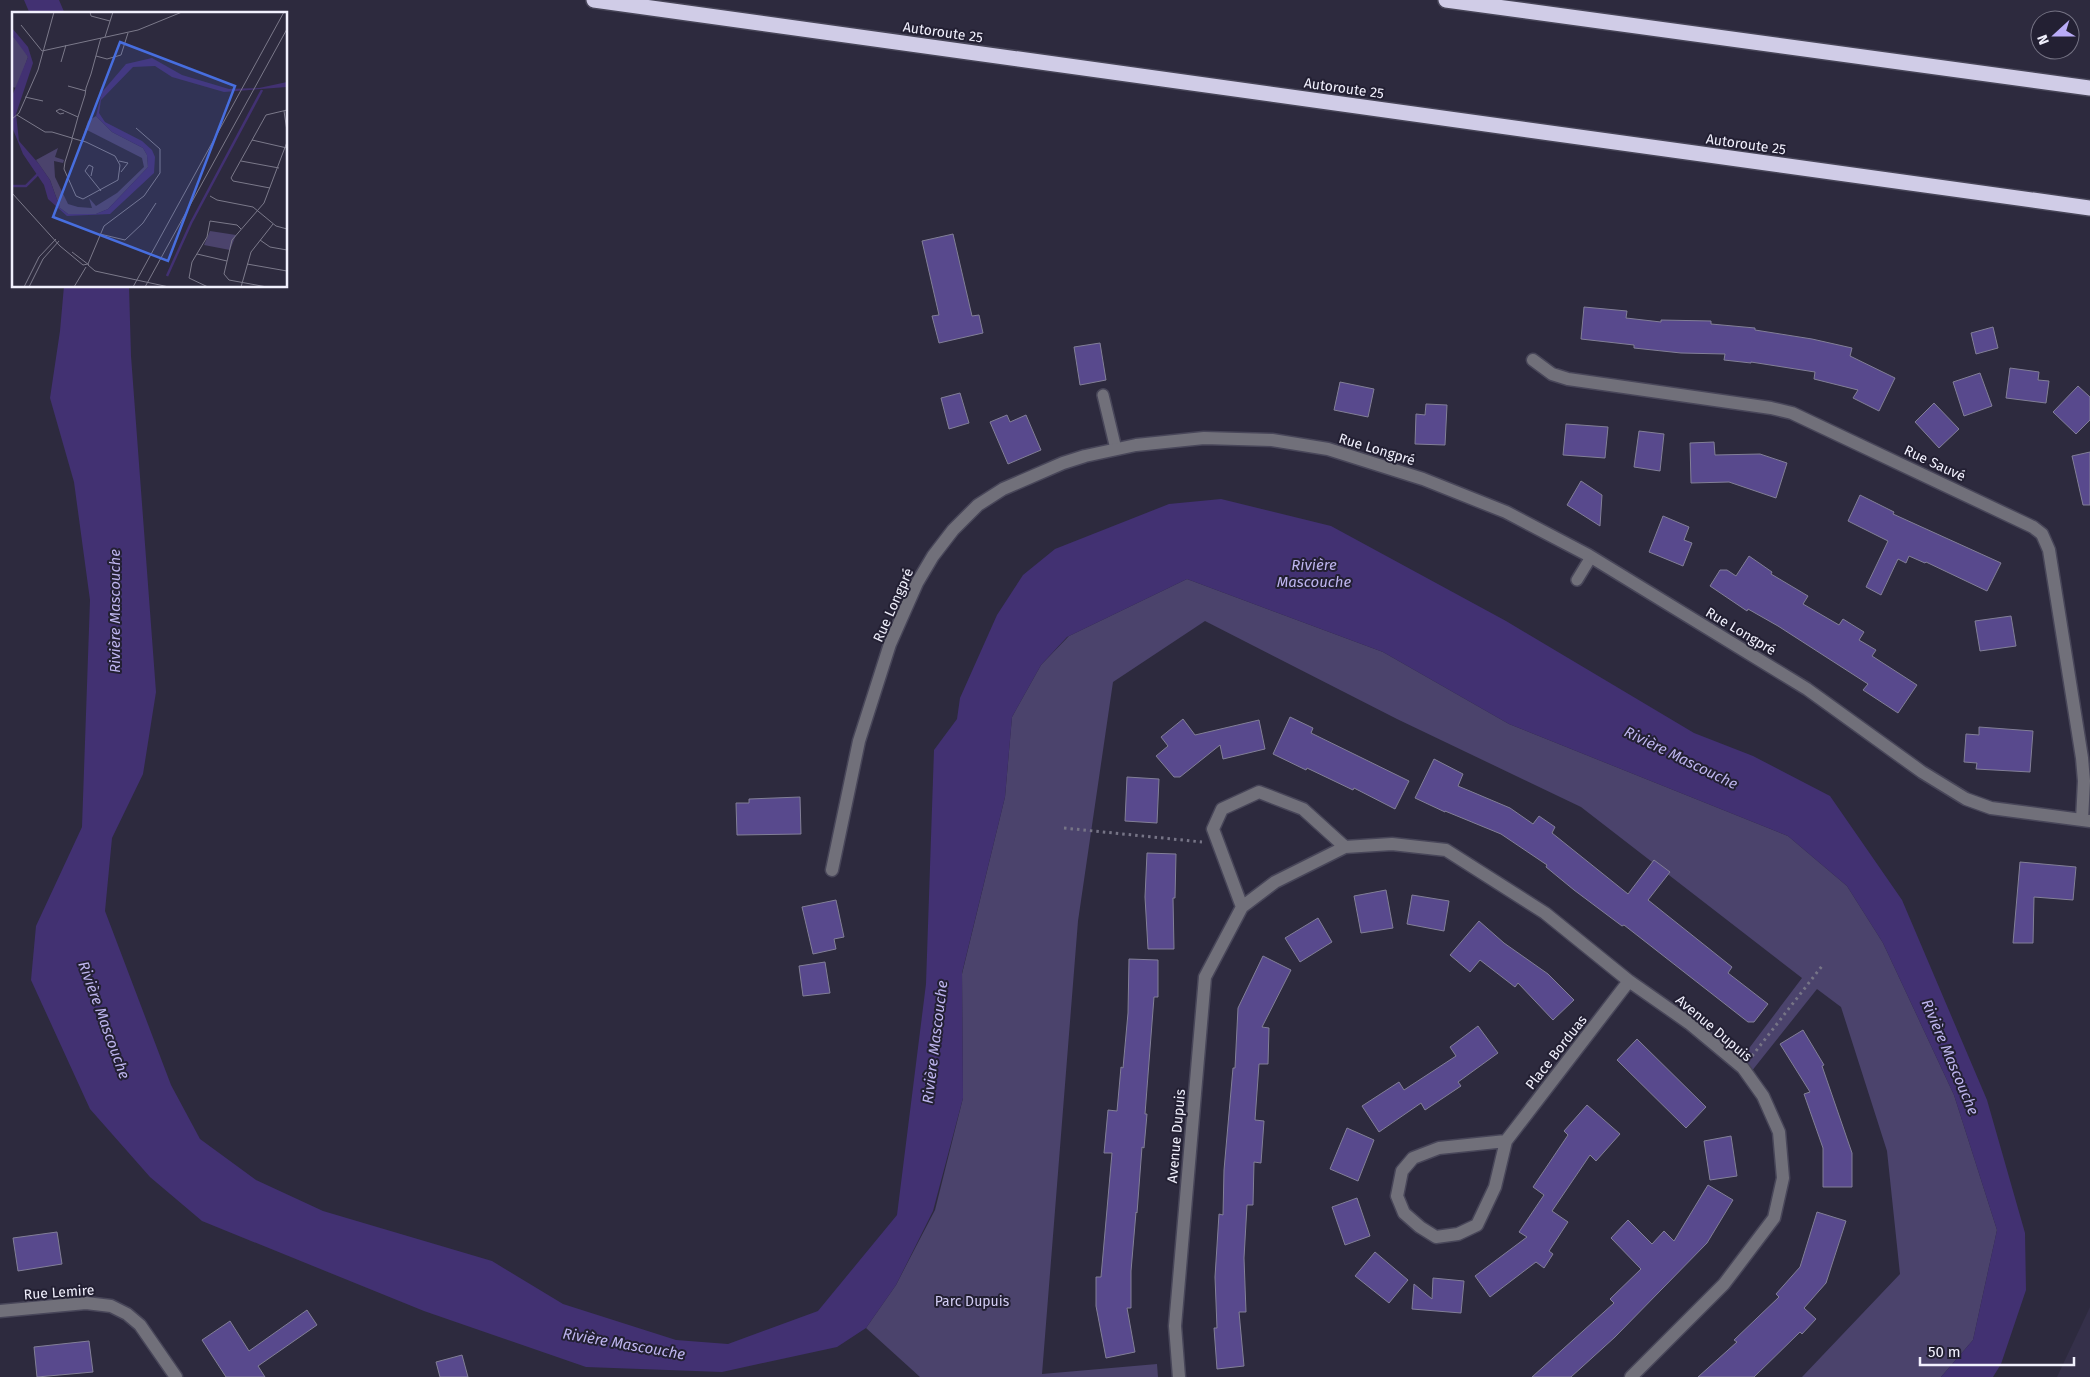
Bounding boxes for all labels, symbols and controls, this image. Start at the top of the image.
north arrow [2030,10,2080,60]
inset map [12,12,288,288]
street label: Autoroute 25 [902,18,984,47]
text: N [2034,32,2053,47]
street label: Autoroute 25 [1303,74,1385,103]
street label: Autoroute 25 [1705,130,1787,159]
street label: Rue Longpré [1337,430,1417,469]
street label: Rue Sauvé [1901,442,1968,485]
water label: Rivière Mascouche [106,549,124,673]
water label: Rivière Mascouche [1277,556,1352,591]
street label: Rue Longpré [870,566,917,645]
street label: Rue Longpré [1702,604,1779,659]
water label: Rivière Mascouche [1621,723,1741,793]
water label: Rivière Mascouche [74,959,134,1082]
water label: Rivière Mascouche [919,979,952,1105]
street label: Avenue Dupuis [1672,992,1756,1065]
water label: Rivière Mascouche [1917,996,1983,1118]
street label: Place Borduas [1522,1011,1591,1093]
street label: Avenue Dupuis [1164,1088,1189,1184]
street label: Rue Lemire [23,1282,95,1303]
park label: Parc Dupuis [935,1293,1010,1310]
water label: Rivière Mascouche [561,1324,687,1364]
scale bar [1920,1334,2074,1366]
text: 50 m [1928,1343,1961,1361]

